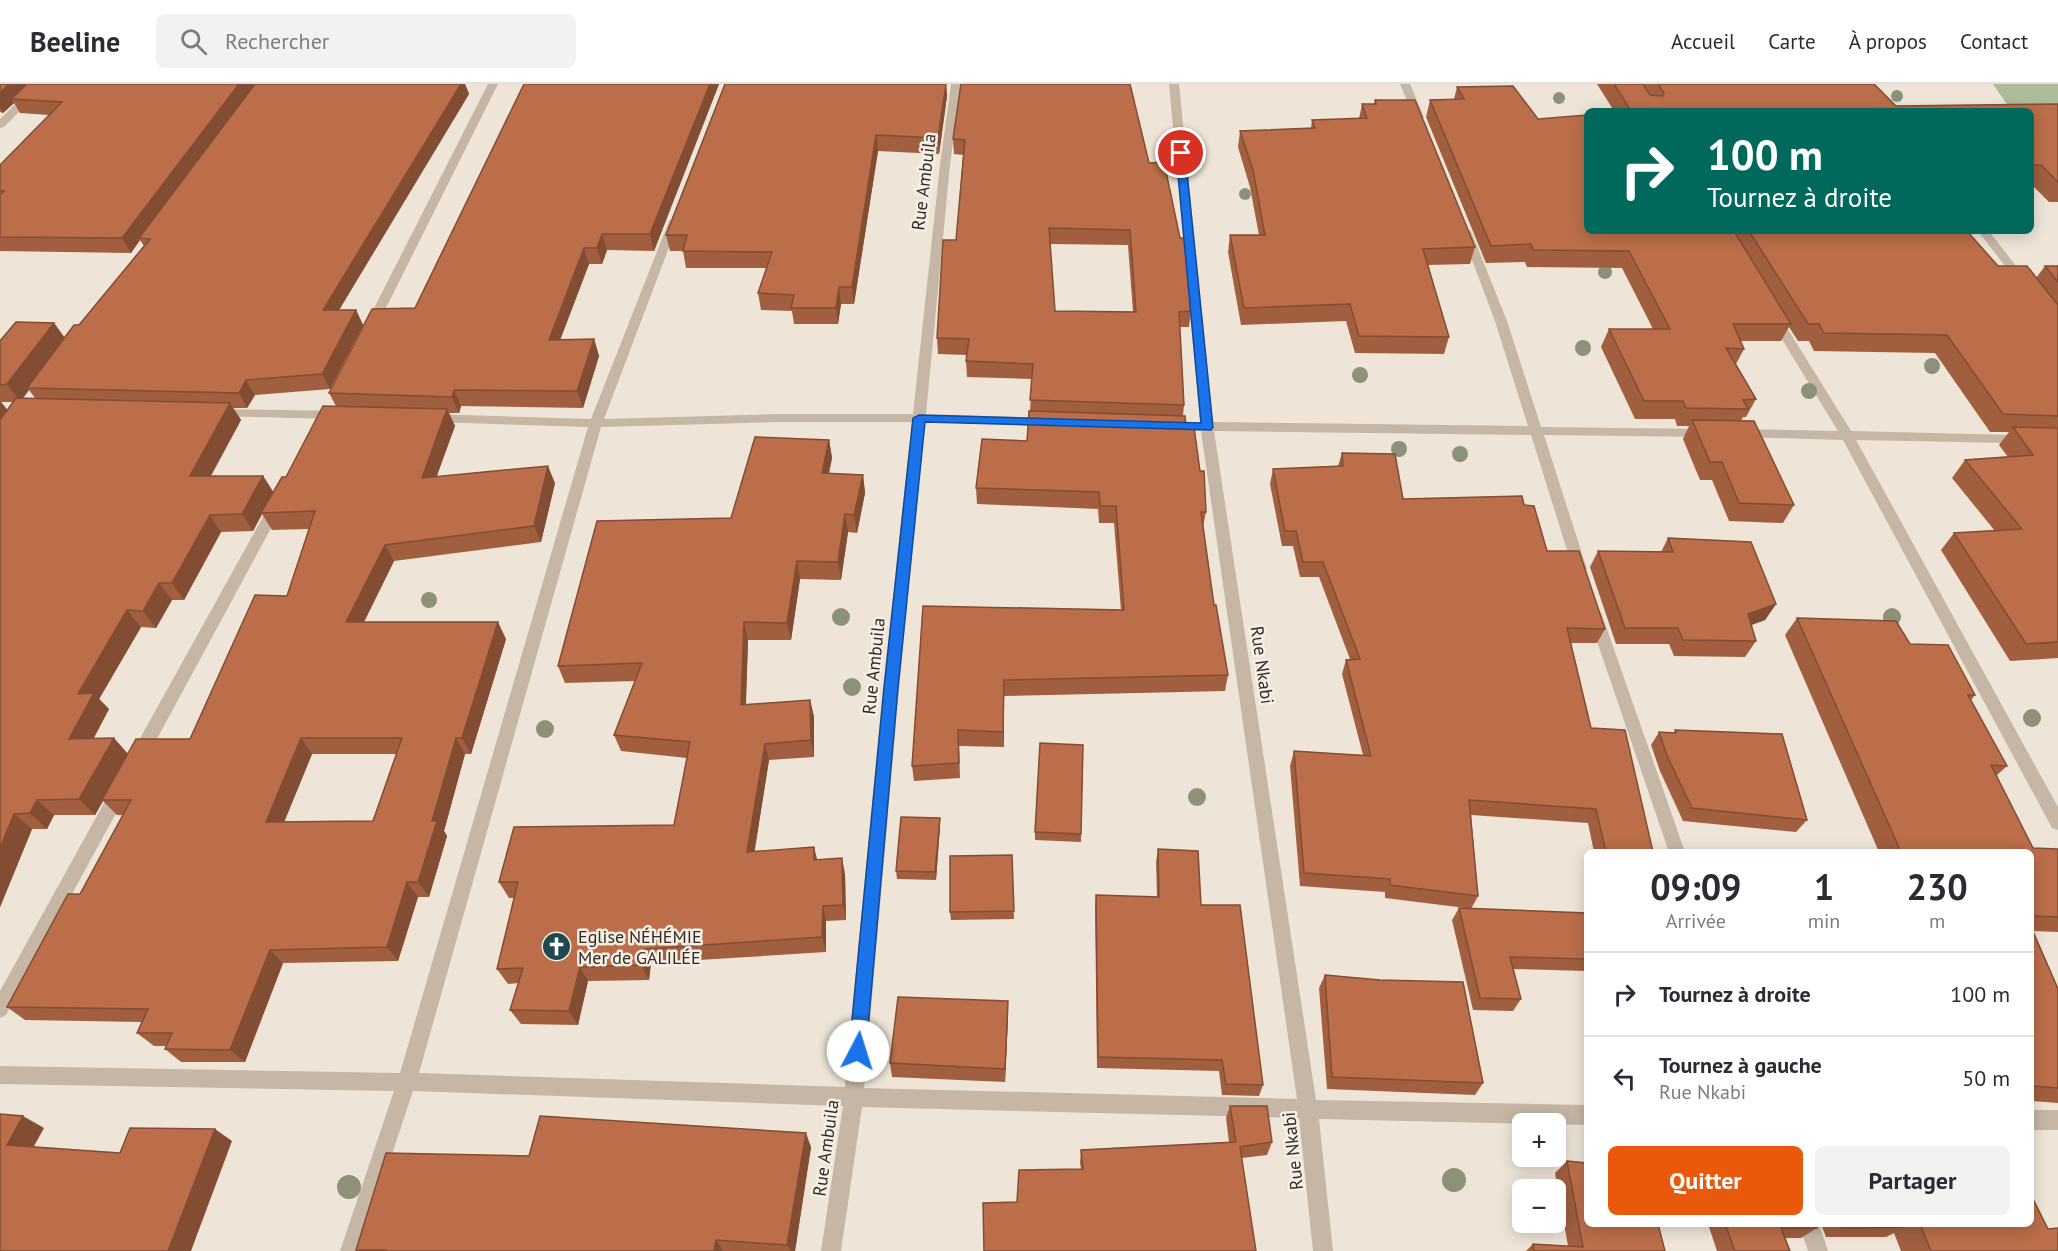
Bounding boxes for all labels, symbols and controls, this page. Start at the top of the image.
search box [156,14,576,68]
text: Beeline [30,23,120,60]
icon: search [177,25,210,58]
text: Rechercher [225,27,329,55]
text: Accueil [1671,28,1735,55]
text: Carte [1768,28,1816,55]
text: À propos [1849,28,1927,55]
text: Contact [1960,28,2028,55]
pin [1155,127,1206,178]
text: 100 m [1707,127,1823,182]
street label: Rue Ambuila [906,132,941,232]
icon: right [1608,132,1686,210]
icon: arrive [1164,136,1197,169]
text: Tournez à droite [1707,180,1892,214]
street label: Rue Ambuila [857,616,890,715]
street label: Rue Nkabi [1246,625,1279,705]
text: 09:09 [1650,863,1742,910]
text: 1 [1814,863,1834,910]
text: 230 [1907,863,1968,910]
text: Arrivée [1666,908,1726,934]
text: min [1808,908,1840,934]
text: m [1929,908,1945,934]
place label: Eglise NÉHÉMIE Mer de GALILÉE [578,925,702,969]
church icon: Eglise NÉHÉMIE Mer de GALILÉE [541,931,573,963]
icon: right [1608,978,1641,1011]
text: Tournez à droite [1659,980,1811,1008]
text: 100 m [1950,980,2010,1008]
position arrow [826,1019,890,1083]
text: Tournez à gauche [1659,1051,1822,1079]
icon: left [1608,1062,1641,1095]
text: 50 m [1962,1064,2010,1092]
text: Rue Nkabi [1659,1079,1746,1105]
street label: Rue Ambuila [807,1098,844,1198]
street label: Rue Nkabi [1277,1111,1308,1191]
map controls [1512,1113,1566,1233]
button: + [1512,1113,1566,1167]
button: Quitter [1608,1146,1803,1215]
button: Partager [1815,1146,2010,1215]
button: − [1512,1179,1566,1233]

